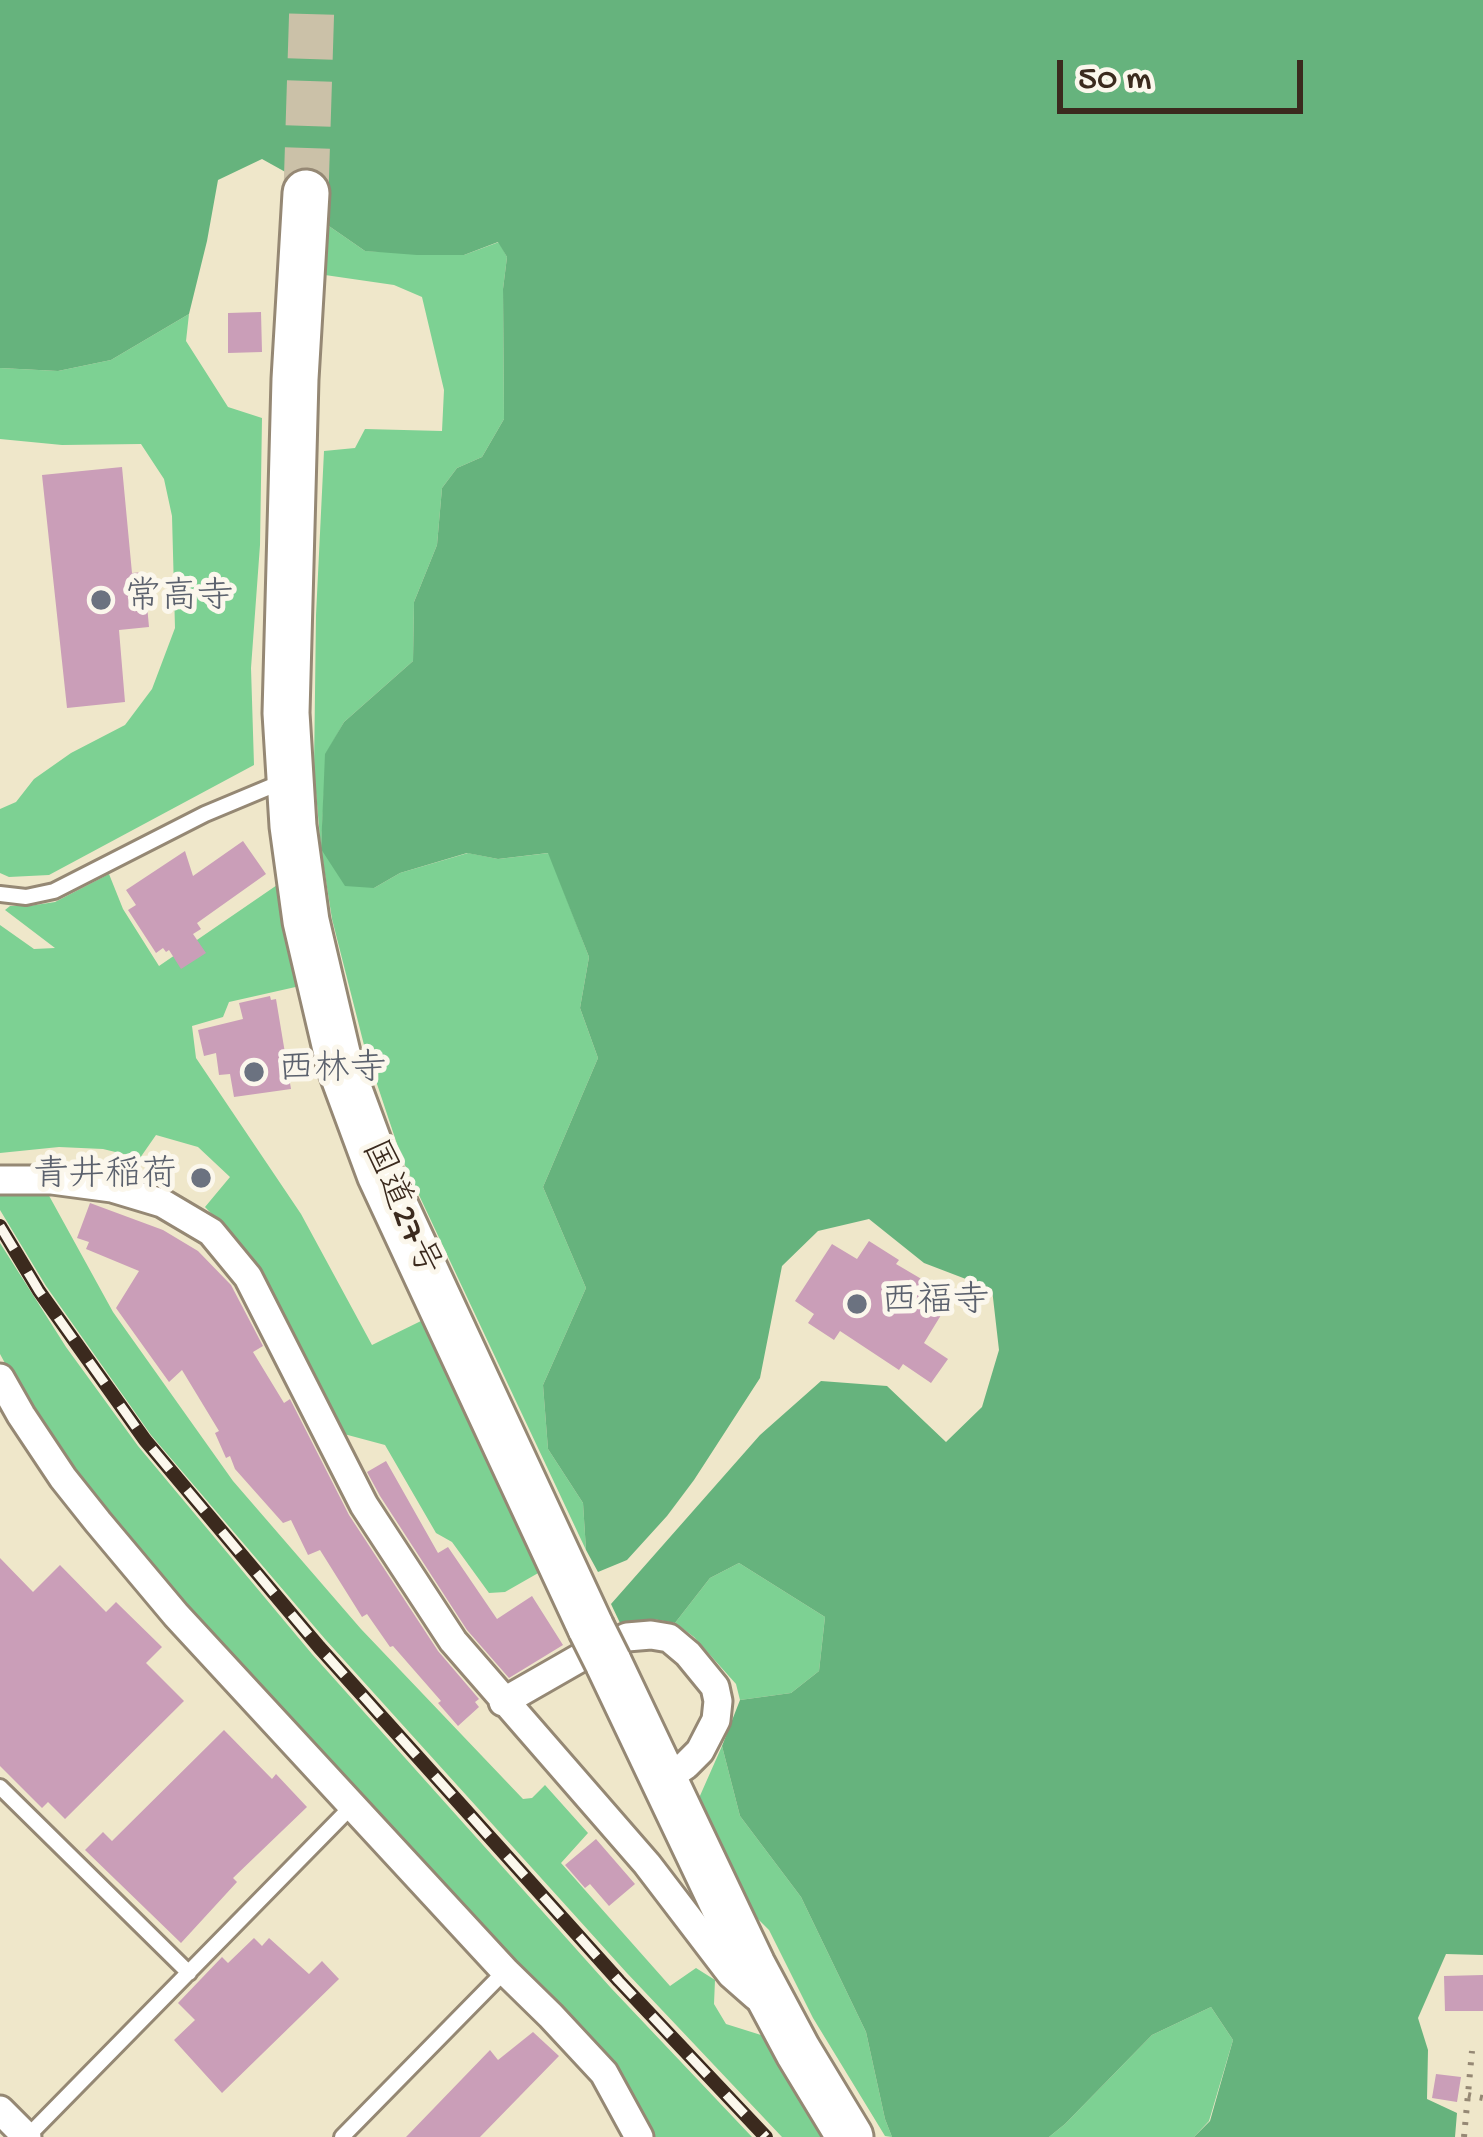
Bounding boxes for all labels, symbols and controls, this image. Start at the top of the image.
scale bar [1063,36,1309,110]
text: 50 m [1078,59,1151,102]
place label: 常高寺 [125,578,233,622]
marker: 常高寺 [88,587,114,613]
place label: 西林寺 [278,1050,386,1094]
marker: 西林寺 [241,1059,267,1085]
street label: 国道27号 [349,1134,447,1284]
place label: 青井稲荷 [33,1156,177,1200]
marker: 青井稲荷 [188,1165,214,1191]
place label: 西福寺 [881,1282,989,1326]
marker: 西福寺 [844,1291,870,1317]

